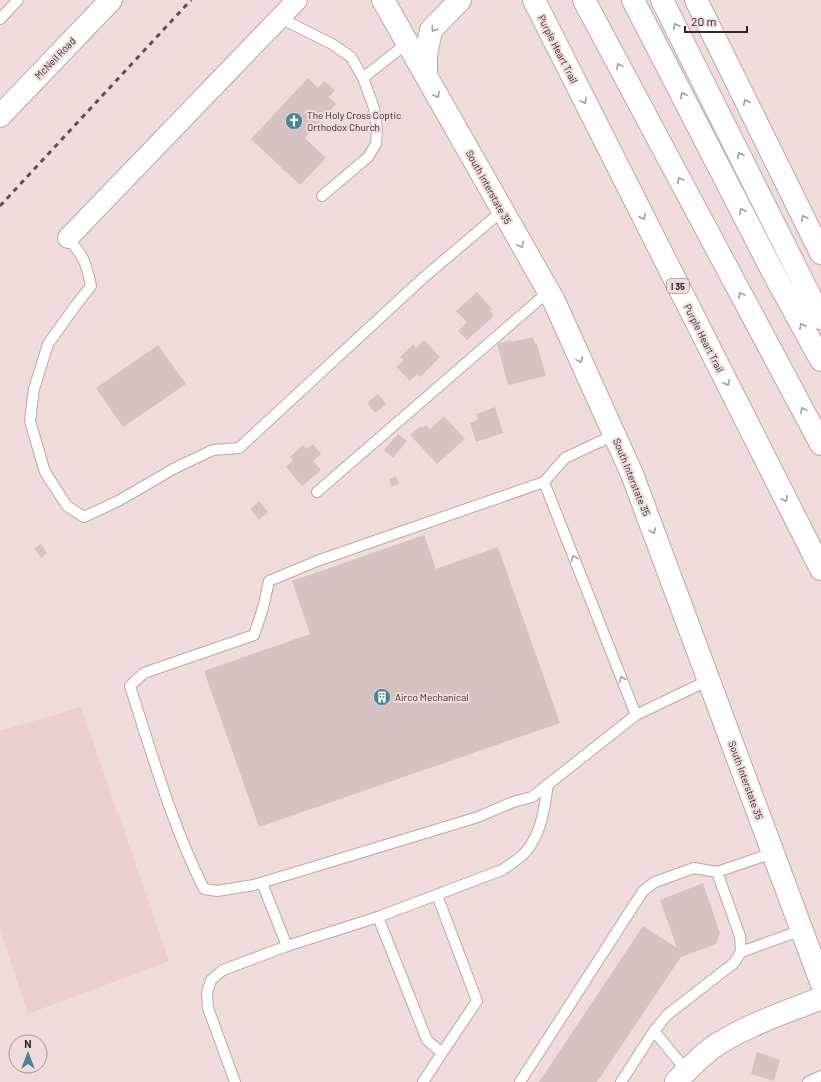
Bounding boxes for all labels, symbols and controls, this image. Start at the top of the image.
scale bar [685,8,747,34]
street label: Purple Heart Trail [536,13,580,85]
text: 20 m [691,14,717,28]
one-way arrow [673,23,680,31]
one-way arrow [431,25,439,32]
street label: McNeil Road [32,35,78,81]
one-way arrow [616,62,624,70]
one-way arrow [432,91,439,98]
one-way arrow [680,92,688,99]
one-way arrow [580,96,587,104]
one-way arrow [743,98,751,106]
place label: The Holy Cross Coptic Orthodox Church [307,109,401,133]
church icon: The Holy Cross Coptic Orthodox Church [284,111,304,131]
street label: South Interstate 35 [464,148,514,226]
one-way arrow [737,152,745,160]
one-way arrow [677,177,685,184]
one-way arrow [739,208,747,215]
one-way arrow [638,212,646,220]
one-way arrow [801,215,809,222]
one-way arrow [516,241,523,248]
road number: I 35 [667,279,689,293]
one-way arrow [739,292,746,299]
street label: Purple Heart Trail [682,302,726,374]
one-way arrow [800,323,807,330]
one-way arrow [575,356,583,363]
one-way arrow [722,378,730,386]
one-way arrow [800,406,807,414]
street label: South Interstate 35 [611,436,653,518]
one-way arrow [781,494,788,502]
one-way arrow [649,527,657,534]
one-way arrow [570,554,578,561]
one-way arrow [618,675,626,682]
building icon: Airco Mechanical [372,687,392,707]
place label: Airco Mechanical [395,691,469,703]
street label: South Interstate 35 [726,739,766,821]
north arrow [8,1034,48,1074]
text: N [24,1037,32,1050]

